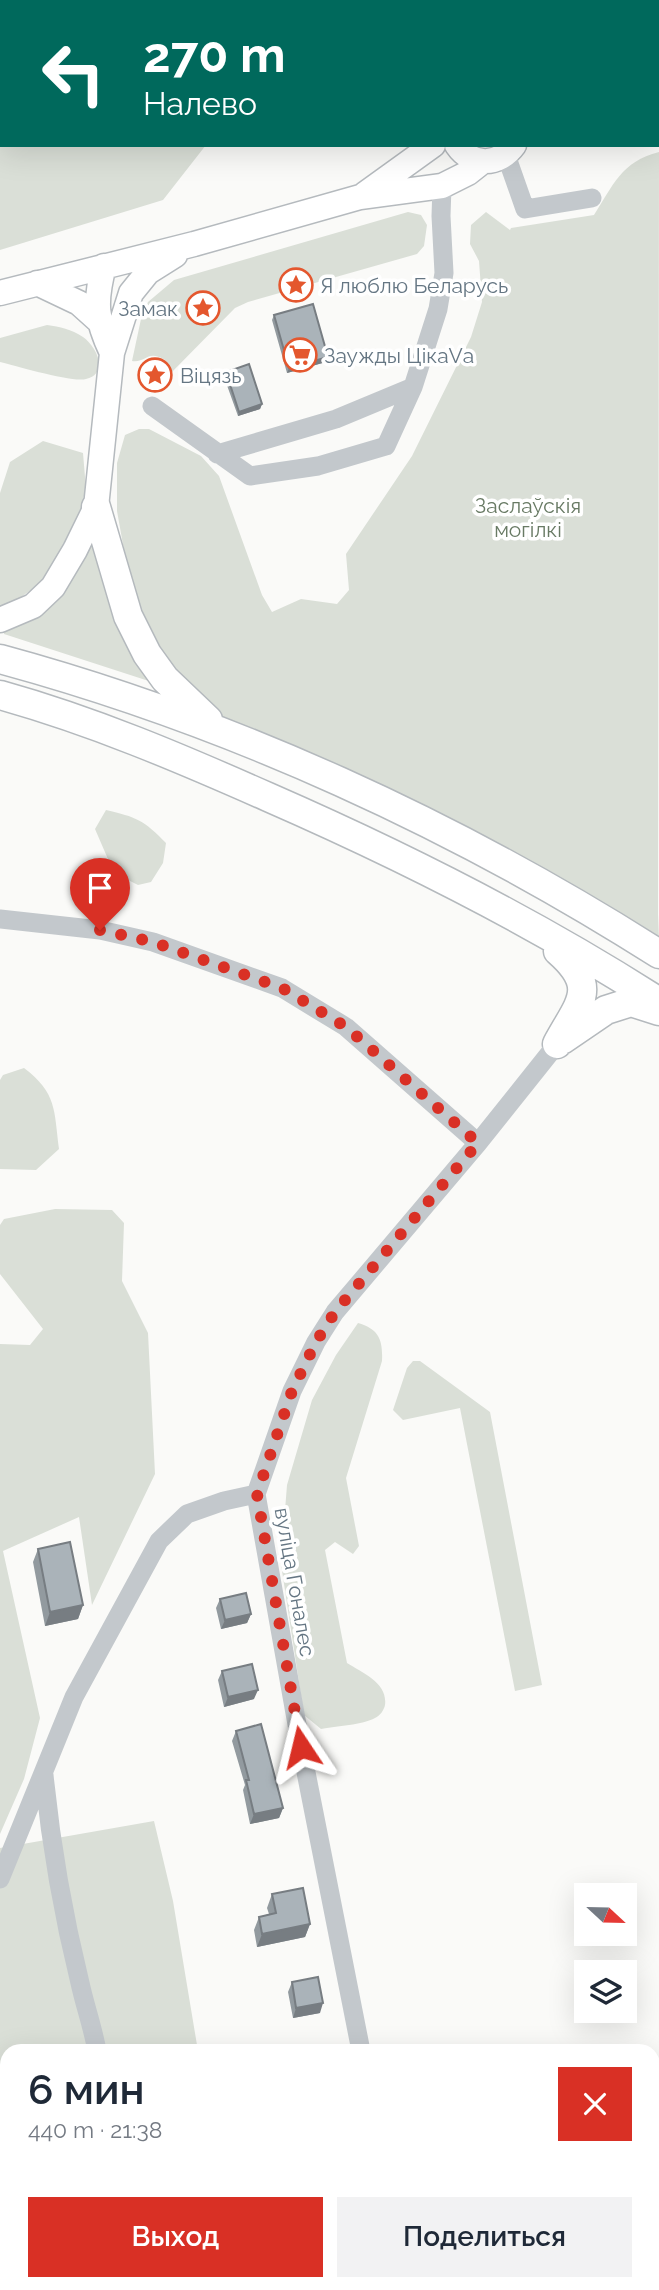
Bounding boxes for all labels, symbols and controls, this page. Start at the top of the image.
text: 270 m [143,26,286,83]
icon: left [28,28,119,119]
text: Налево [143,85,257,122]
place icon: Я люблю Беларусь [277,266,315,304]
place label: Я люблю Беларусь [320,273,508,298]
place icon: Замак [184,289,222,327]
place label: Замак [118,296,178,321]
supermarket icon: Заужды ЦікаVа [281,336,319,374]
place label: Заужды ЦікаVа [324,343,474,368]
place icon: Віцязь [136,356,174,394]
place label: Віцязь [180,363,242,388]
park label: Заслаўскія могілкі [475,493,581,542]
pin [70,858,130,930]
icon: arrive [81,869,119,907]
street label: вуліца Гоналес [270,1506,320,1658]
position arrow [264,1710,338,1784]
north arrow [574,1883,637,1946]
map controls [574,1883,637,2023]
button: layers [574,1960,637,2023]
text: 6 мин [28,2065,145,2114]
button: close [558,2067,632,2141]
text: 440 m · 21:38 [28,2116,162,2143]
button: Выход [28,2197,323,2277]
button: Поделиться [337,2197,632,2277]

